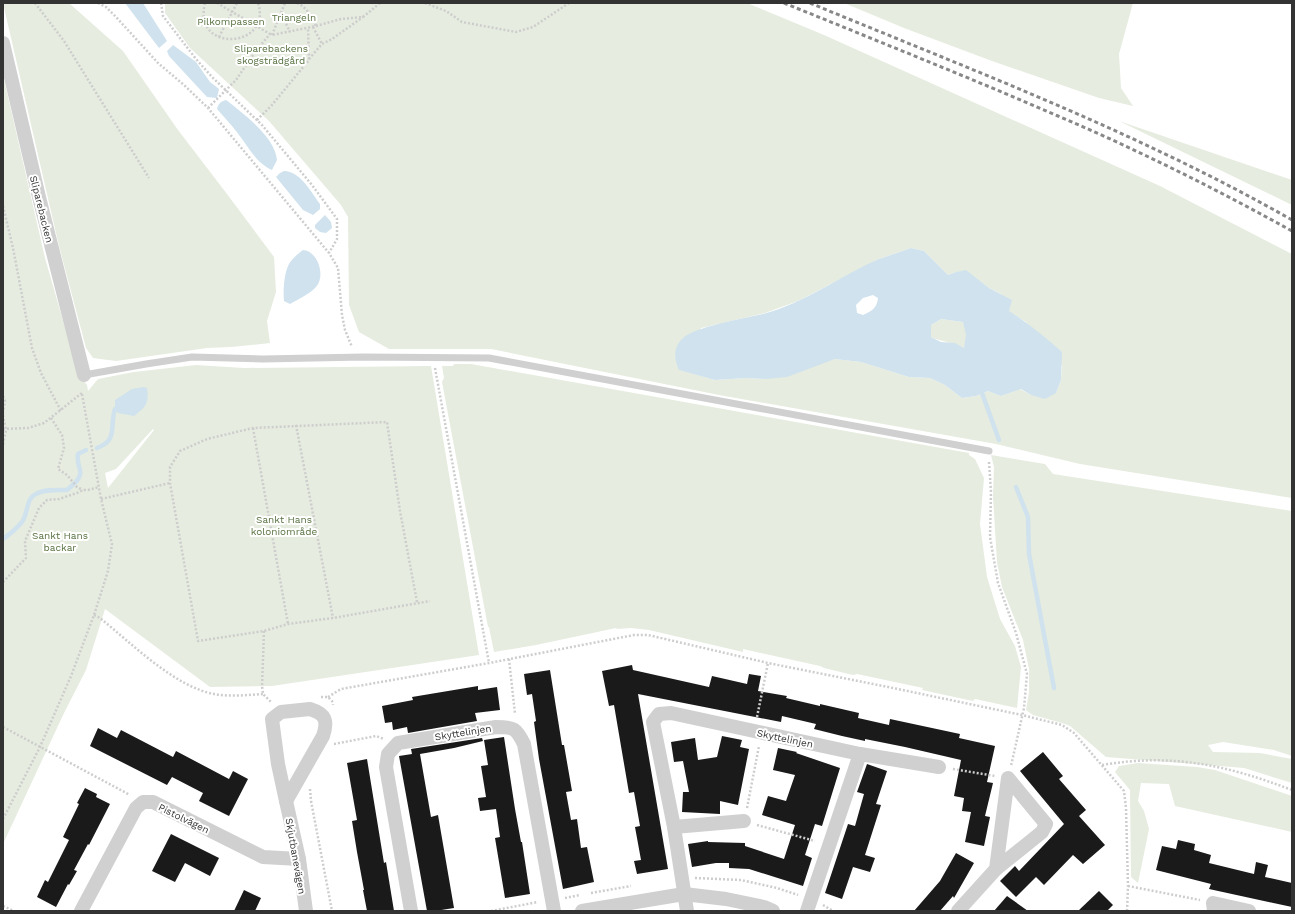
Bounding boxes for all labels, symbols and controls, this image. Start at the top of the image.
park label: Triangeln [272,12,316,23]
park label: Pilkompassen [197,16,265,27]
park label: Sliparebackens skogsträdgård [234,43,308,66]
street label: Sliparebacken [28,174,55,244]
park label: Sankt Hans koloniområde [251,514,318,537]
park label: Sankt Hans backar [32,530,88,553]
street label: Skyttelinjen [434,723,492,742]
street label: Skyttelinjen [756,727,814,750]
street label: Pistolvägen [157,801,211,835]
street label: Skjutbanevägen [283,817,308,895]

